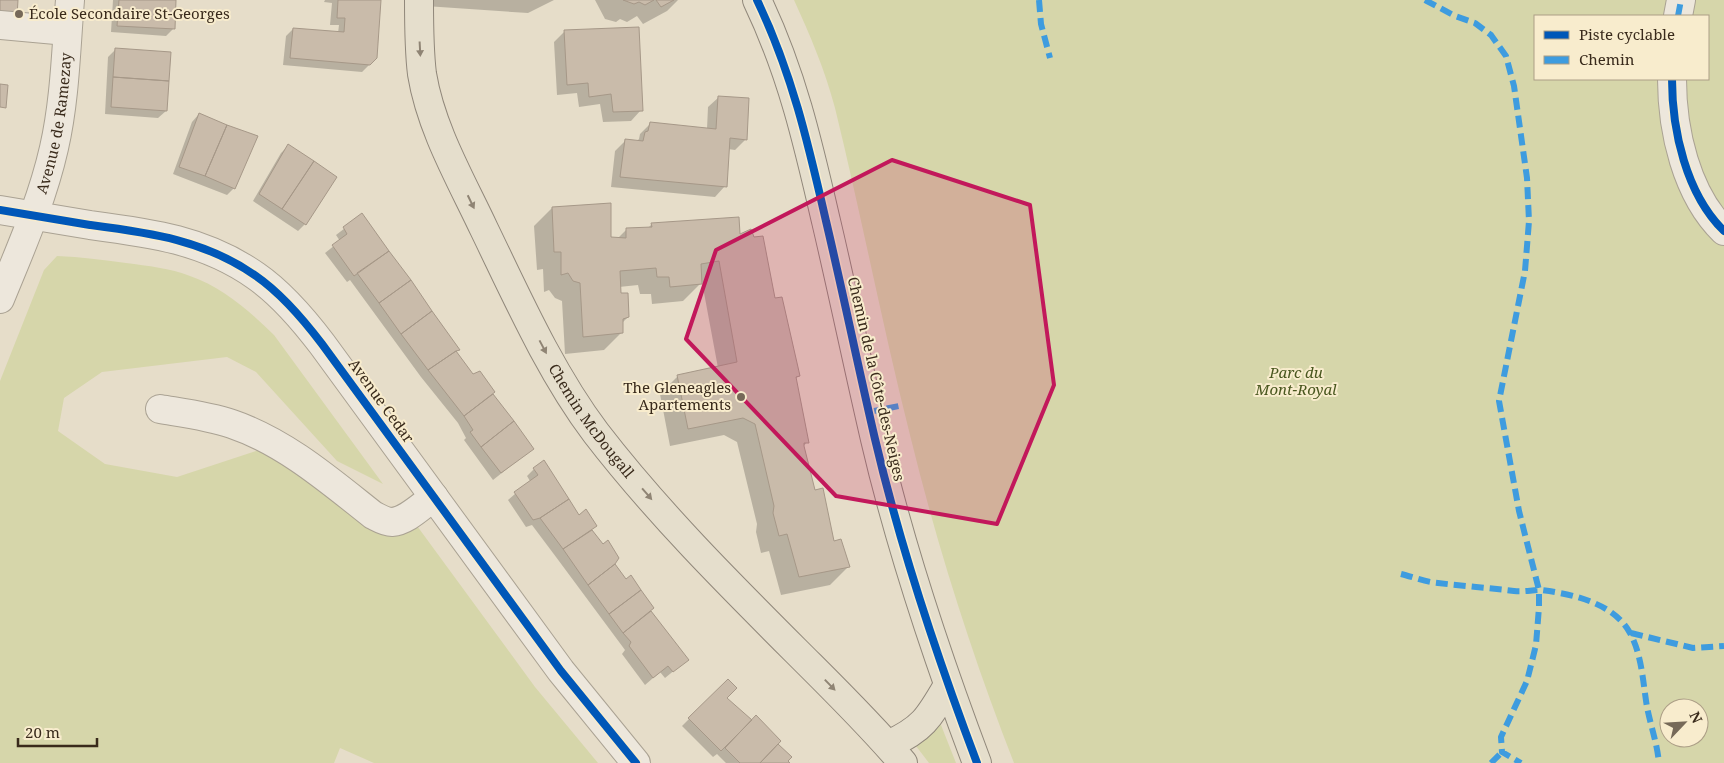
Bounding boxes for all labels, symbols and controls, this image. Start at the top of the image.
place label: École Secondaire St-Georges [29,3,230,23]
marker: École Secondaire St-Georges [13,8,25,20]
legend [1534,15,1709,80]
text: Piste cyclable [1579,24,1675,44]
one-way arrow [416,41,424,57]
text: Chemin [1579,49,1635,69]
street label: Avenue de Ramezay [31,51,75,196]
one-way arrow [467,194,475,209]
street label: Chemin de la Côte-des-Neiges [844,275,910,483]
one-way arrow [539,340,547,354]
street label: Avenue Cedar [344,354,419,447]
street label: Chemin McDougall [544,360,639,482]
park label: Parc du Mont-Royal [1254,362,1337,399]
place label: The Gleneagles Apartements [623,377,731,414]
marker: The Gleneagles Apartements [735,391,747,403]
one-way arrow [641,487,652,500]
one-way arrow [824,679,836,691]
north arrow [1659,698,1709,748]
text: N [1685,708,1707,726]
scale bar [18,716,96,748]
text: 20 m [25,722,60,742]

